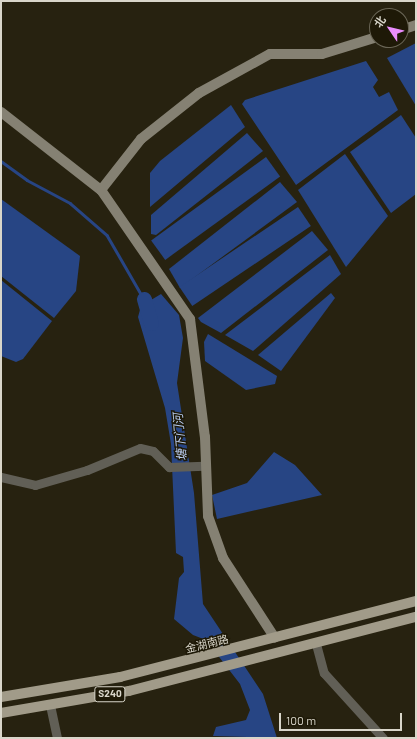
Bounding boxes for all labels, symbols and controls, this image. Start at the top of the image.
north arrow [369,8,409,48]
text: 北 [371,13,388,30]
water label: 塘下门河 [171,412,189,462]
street label: 金湖南路 [184,632,230,656]
road number: S240 [94,686,126,702]
scale bar [281,705,404,731]
text: 100 m [286,713,316,727]

